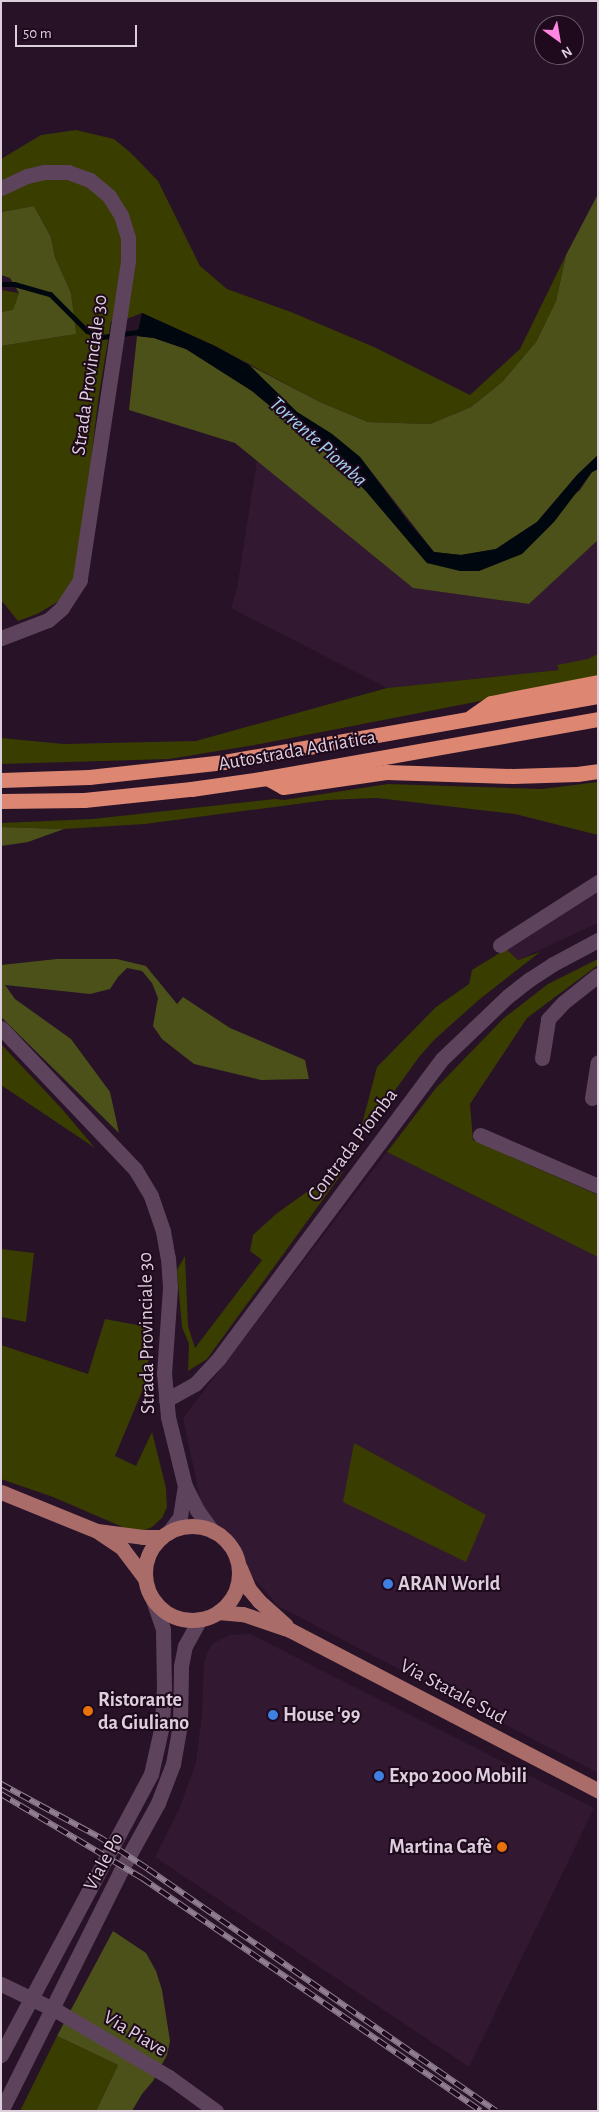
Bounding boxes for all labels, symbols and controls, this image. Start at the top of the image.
scale bar [18,15,140,47]
north arrow [534,15,584,65]
text: 50 m [23,26,52,41]
text: N [559,43,574,60]
street label: Strada Provinciale 30 [67,293,113,457]
water label: Torrente Piomba [264,391,372,493]
street label: Autostrada Adriatica [216,725,378,777]
street label: Contrada Piomba [303,1084,403,1206]
street label: Strada Provinciale 30 [134,1252,160,1414]
place label: ARAN World [398,1572,500,1596]
marker: ARAN World [382,1578,394,1590]
street label: Via Statale Sud [396,1654,510,1730]
place label: Ristorante da Giuliano [98,1688,189,1735]
place label: House '99 [283,1703,360,1727]
marker: Ristorante da Giuliano [82,1705,94,1717]
marker: House '99 [267,1709,279,1721]
place label: Expo 2000 Mobili [389,1764,527,1788]
marker: Expo 2000 Mobili [373,1770,385,1782]
street label: Viale Po [79,1829,129,1895]
place label: Martina Cafè [389,1835,492,1859]
marker: Martina Cafè [496,1841,508,1853]
street label: Via Piave [99,2006,171,2062]

